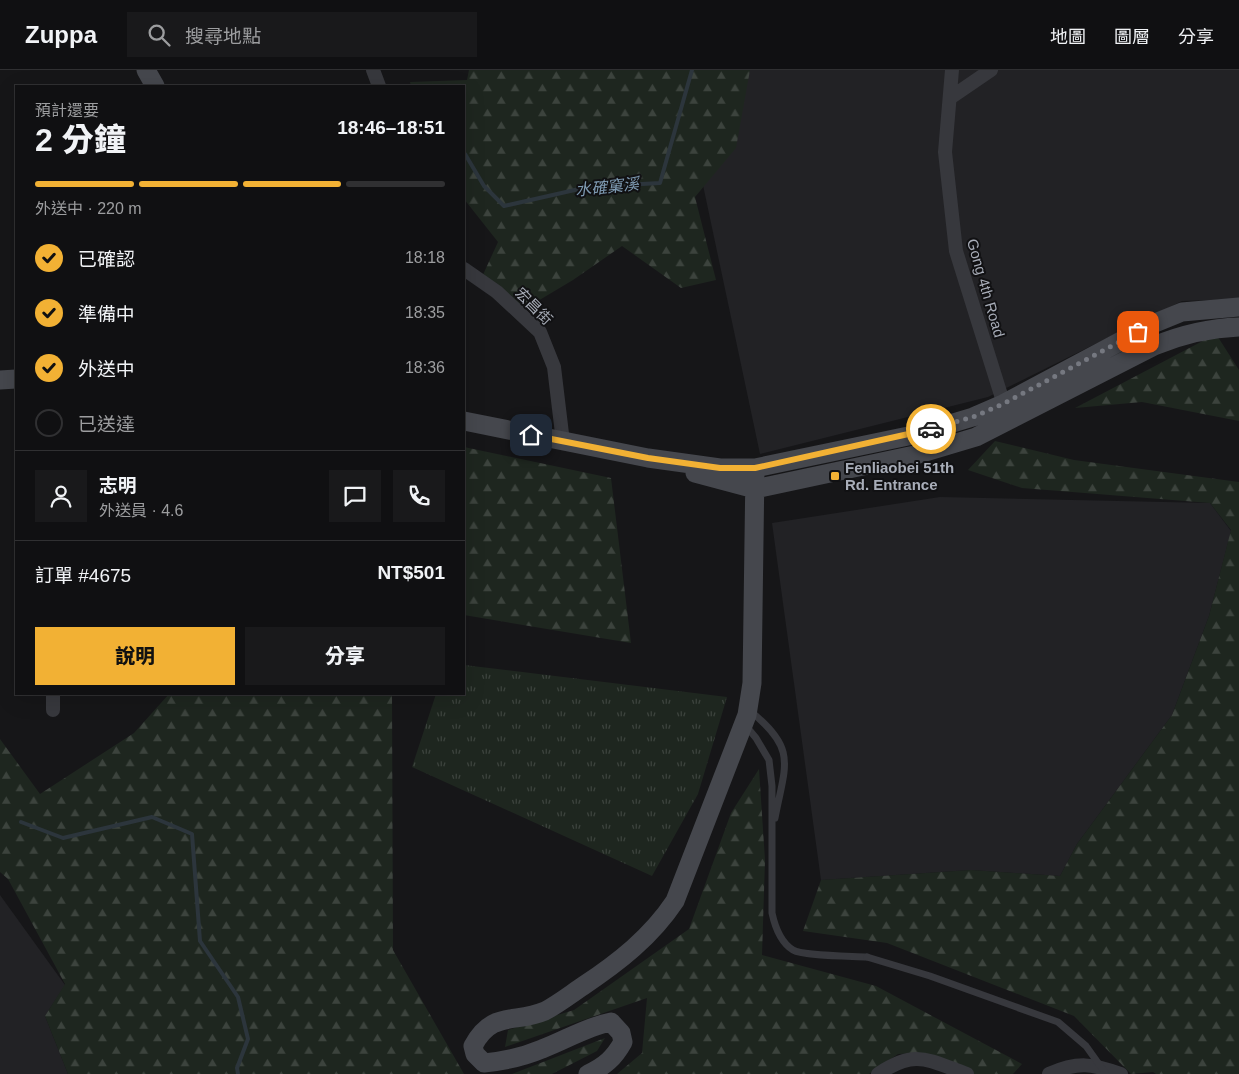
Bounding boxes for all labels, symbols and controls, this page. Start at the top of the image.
search box [127,12,477,57]
text: Zuppa [25,21,97,48]
icon: search [145,21,173,49]
text: 搜尋地點 [185,26,261,47]
text: 地圖 [1050,27,1086,47]
text: 圖層 [1114,27,1150,47]
text: 分享 [1178,27,1214,47]
text: 預計還要 [35,102,99,119]
text: 18:46–18:51 [337,117,445,138]
text: 2 分鐘 [35,122,126,158]
water label: 水確窠溪 [574,175,642,199]
text: 外送中 · 220 m [35,200,142,217]
street label: Gong 4th Road [964,237,1008,339]
icon: check [35,244,63,272]
text: 已確認 [78,249,135,270]
text: 18:18 [405,249,445,266]
street label: 宏昌街 [512,284,556,328]
icon: check [35,299,63,327]
text: 準備中 [78,304,135,325]
text: 18:35 [405,304,445,321]
pin [1117,311,1159,353]
icon: bag [1124,318,1152,346]
icon: check [35,354,63,382]
text: 外送中 [78,359,135,380]
text: 18:36 [405,359,445,376]
courier [906,404,956,454]
text: 已送達 [78,414,135,435]
pin [510,414,552,456]
icon: car [917,415,945,443]
icon: home [517,421,545,449]
place label: Fenliaobei 51th Rd. Entrance [845,459,954,493]
button: person [35,470,87,522]
button: chat [329,470,381,522]
button: phone [393,470,445,522]
marker: Fenliaobei 51th Rd. Entrance [829,470,841,482]
text: 志明 [99,475,137,496]
text: 外送員 · 4.6 [99,502,183,519]
text: NT$501 [377,562,445,583]
text: 訂單 #4675 [35,565,131,586]
button: 說明 [35,627,235,685]
button: 分享 [245,627,445,685]

